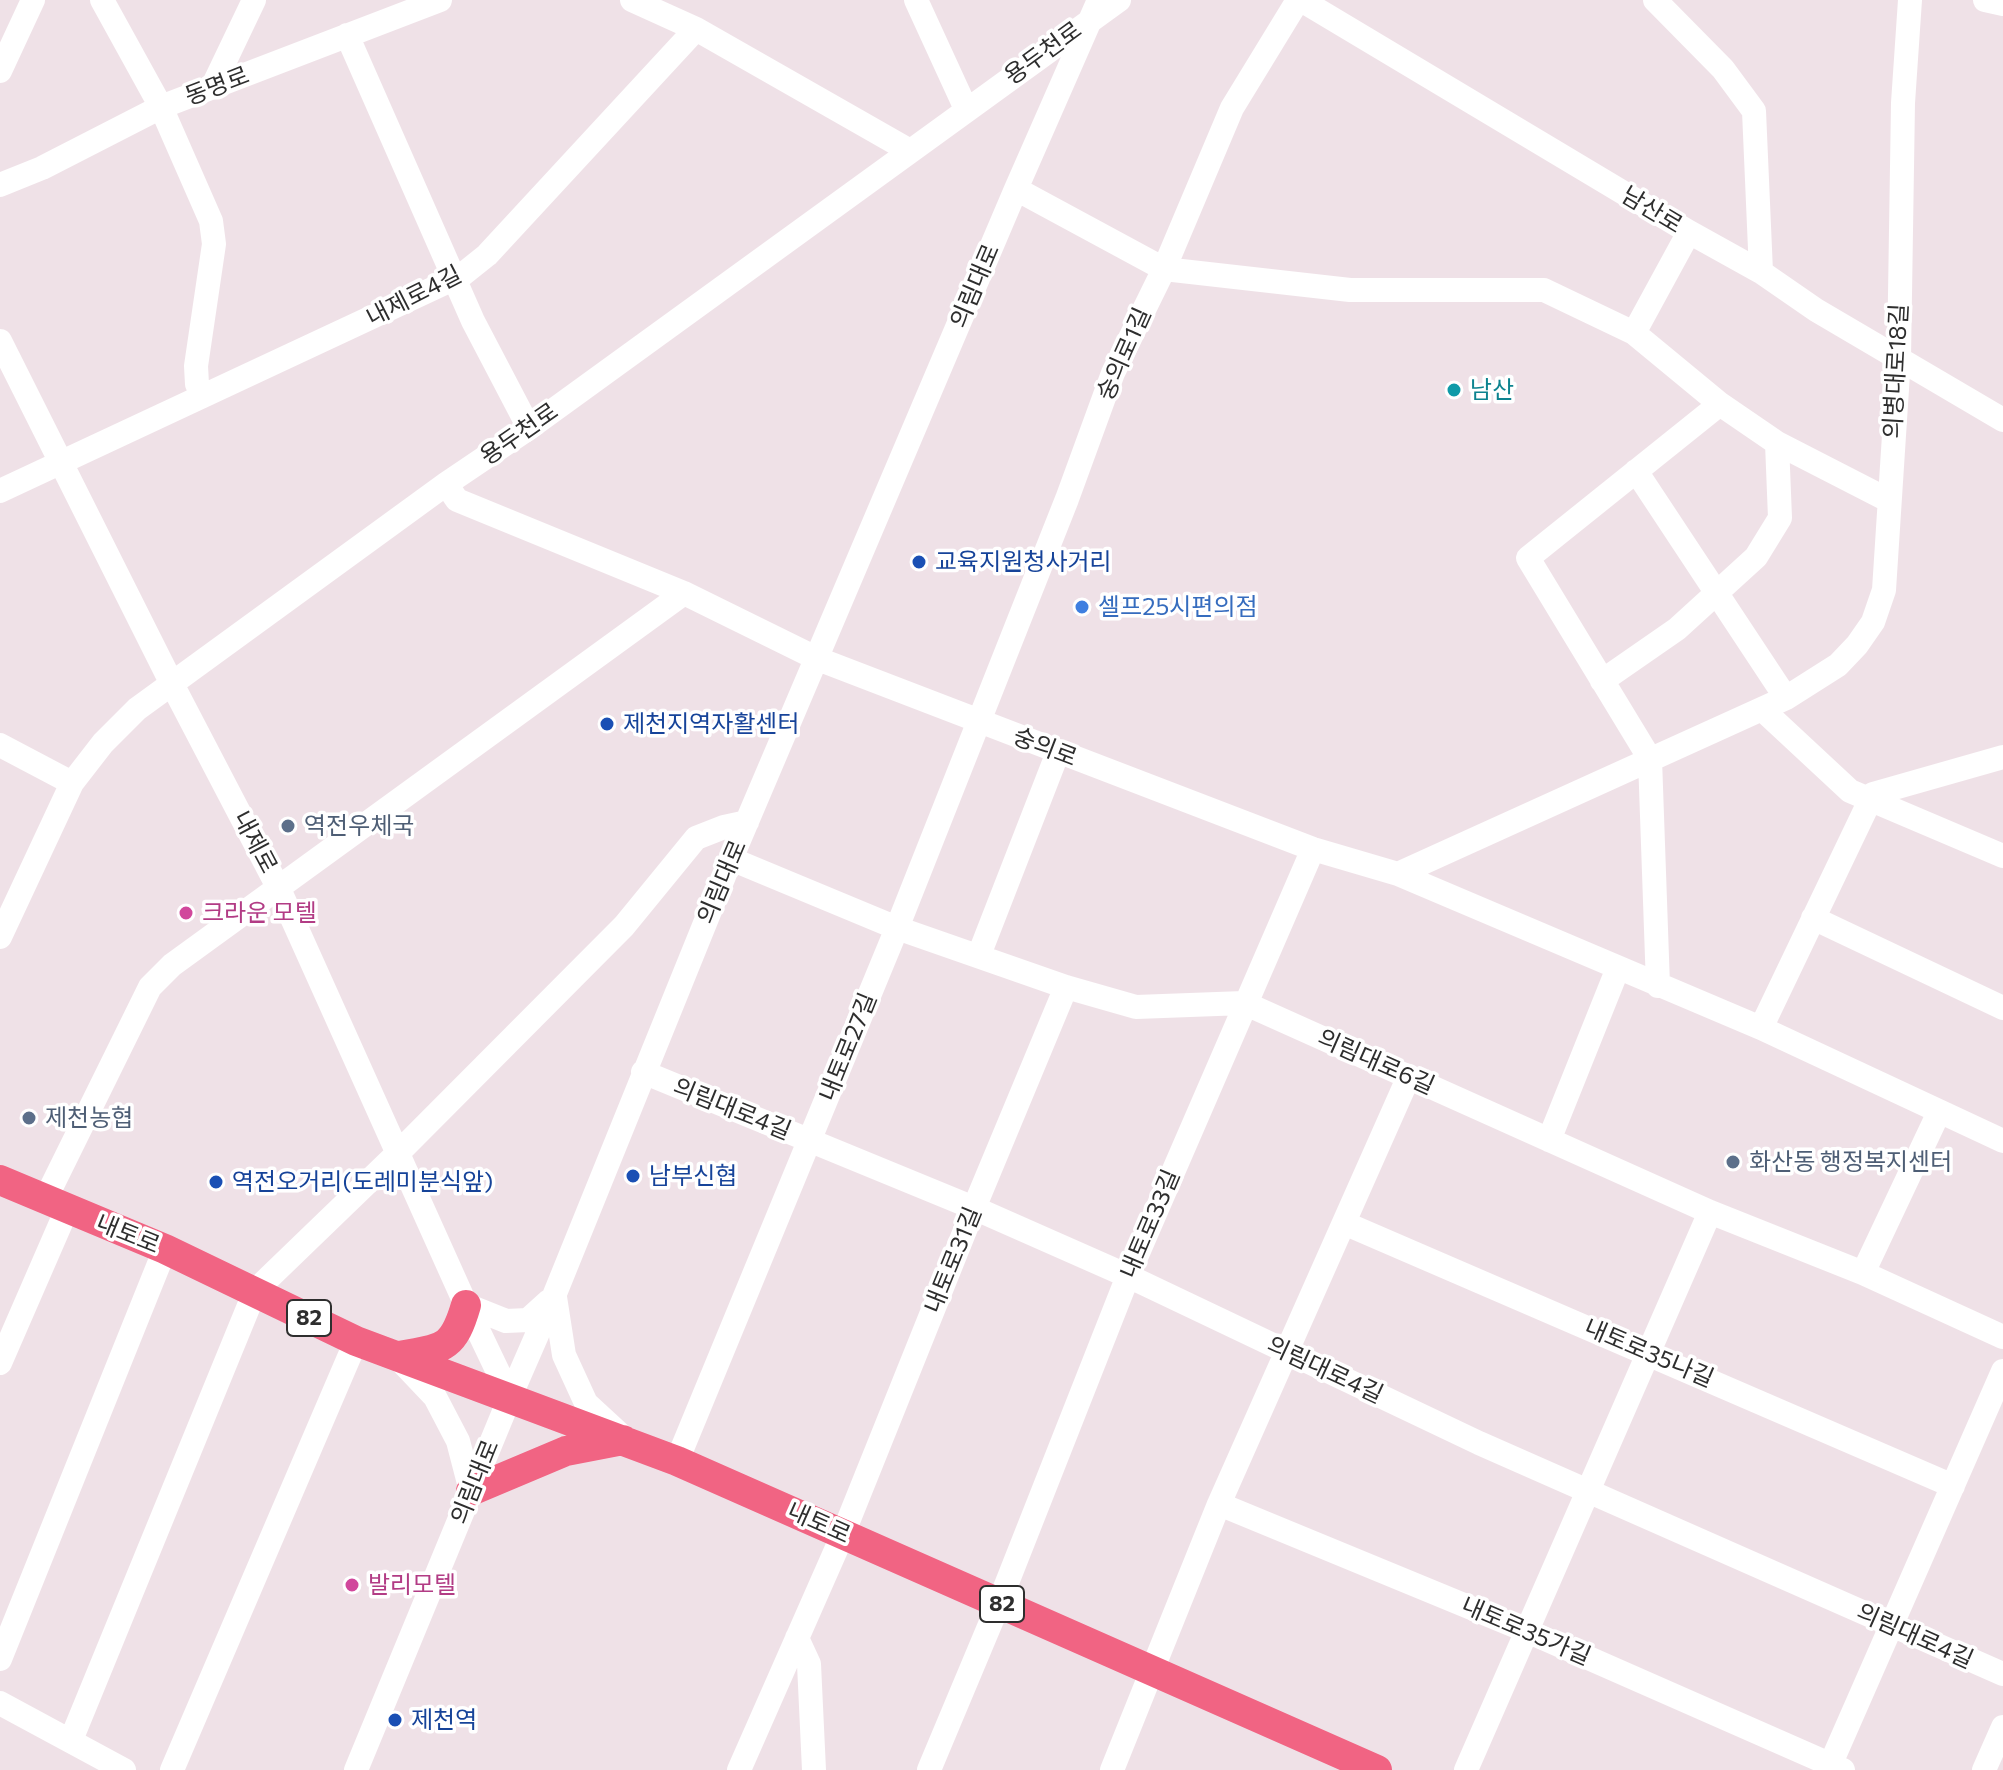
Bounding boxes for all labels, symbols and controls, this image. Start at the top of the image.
street label: 용두천로 [999,15,1087,91]
street label: 동명로 [181,61,253,111]
street label: 남산로 [1616,181,1688,239]
street label: 의림대로 [944,240,1006,332]
street label: 내제로4길 [362,260,466,332]
street label: 숭의로1길 [1091,303,1157,405]
street label: 의병대로18길 [1878,303,1914,439]
place label: 남산 [1470,376,1514,404]
marker: 남산 [1445,381,1463,399]
street label: 용두천로 [475,397,563,471]
place label: 교육지원청사거리 [935,548,1112,576]
marker: 교육지원청사거리 [910,553,928,571]
place label: 셀프25시편의점 [1098,593,1258,621]
marker: 셀프25시편의점 [1073,598,1091,616]
place label: 제천지역자활센터 [623,710,800,738]
marker: 제천지역자활센터 [598,715,616,733]
street label: 숭의로 [1009,722,1081,772]
street label: 내제로 [227,806,283,878]
place label: 역전우체국 [304,812,414,840]
marker: 역전우체국 [279,817,297,835]
street label: 의림대로 [691,836,753,928]
place label: 크라운 모텔 [202,899,317,927]
marker: 크라운 모텔 [177,904,195,922]
street label: 내토로27길 [813,989,883,1105]
street label: 의림대로6길 [1313,1023,1439,1101]
street label: 의림대로4길 [669,1072,795,1146]
place label: 제천농협 [45,1104,133,1132]
marker: 제천농협 [20,1109,38,1127]
place label: 화산동 행정복지센터 [1749,1148,1952,1176]
marker: 화산동 행정복지센터 [1724,1153,1742,1171]
place label: 남부신협 [649,1162,737,1190]
street label: 내토로33길 [1114,1165,1186,1283]
marker: 남부신협 [624,1167,642,1185]
place label: 역전오거리(도레미분식앞) [232,1168,493,1196]
marker: 역전오거리(도레미분식앞) [207,1173,225,1191]
street label: 내토로31길 [919,1203,987,1317]
street label: 내토로 [92,1208,164,1260]
road number: 82 [287,1300,331,1336]
street label: 내토로35나길 [1580,1313,1718,1393]
street label: 의림대로4길 [1262,1331,1388,1409]
street label: 의림대로 [445,1436,505,1528]
street label: 내토로 [783,1496,855,1550]
place label: 발리모텔 [368,1571,456,1599]
marker: 발리모텔 [343,1576,361,1594]
road number: 82 [980,1586,1024,1622]
street label: 내토로35가길 [1457,1591,1595,1671]
street label: 의림대로4길 [1852,1597,1978,1675]
place label: 제천역 [411,1706,477,1734]
marker: 제천역 [386,1711,404,1729]

